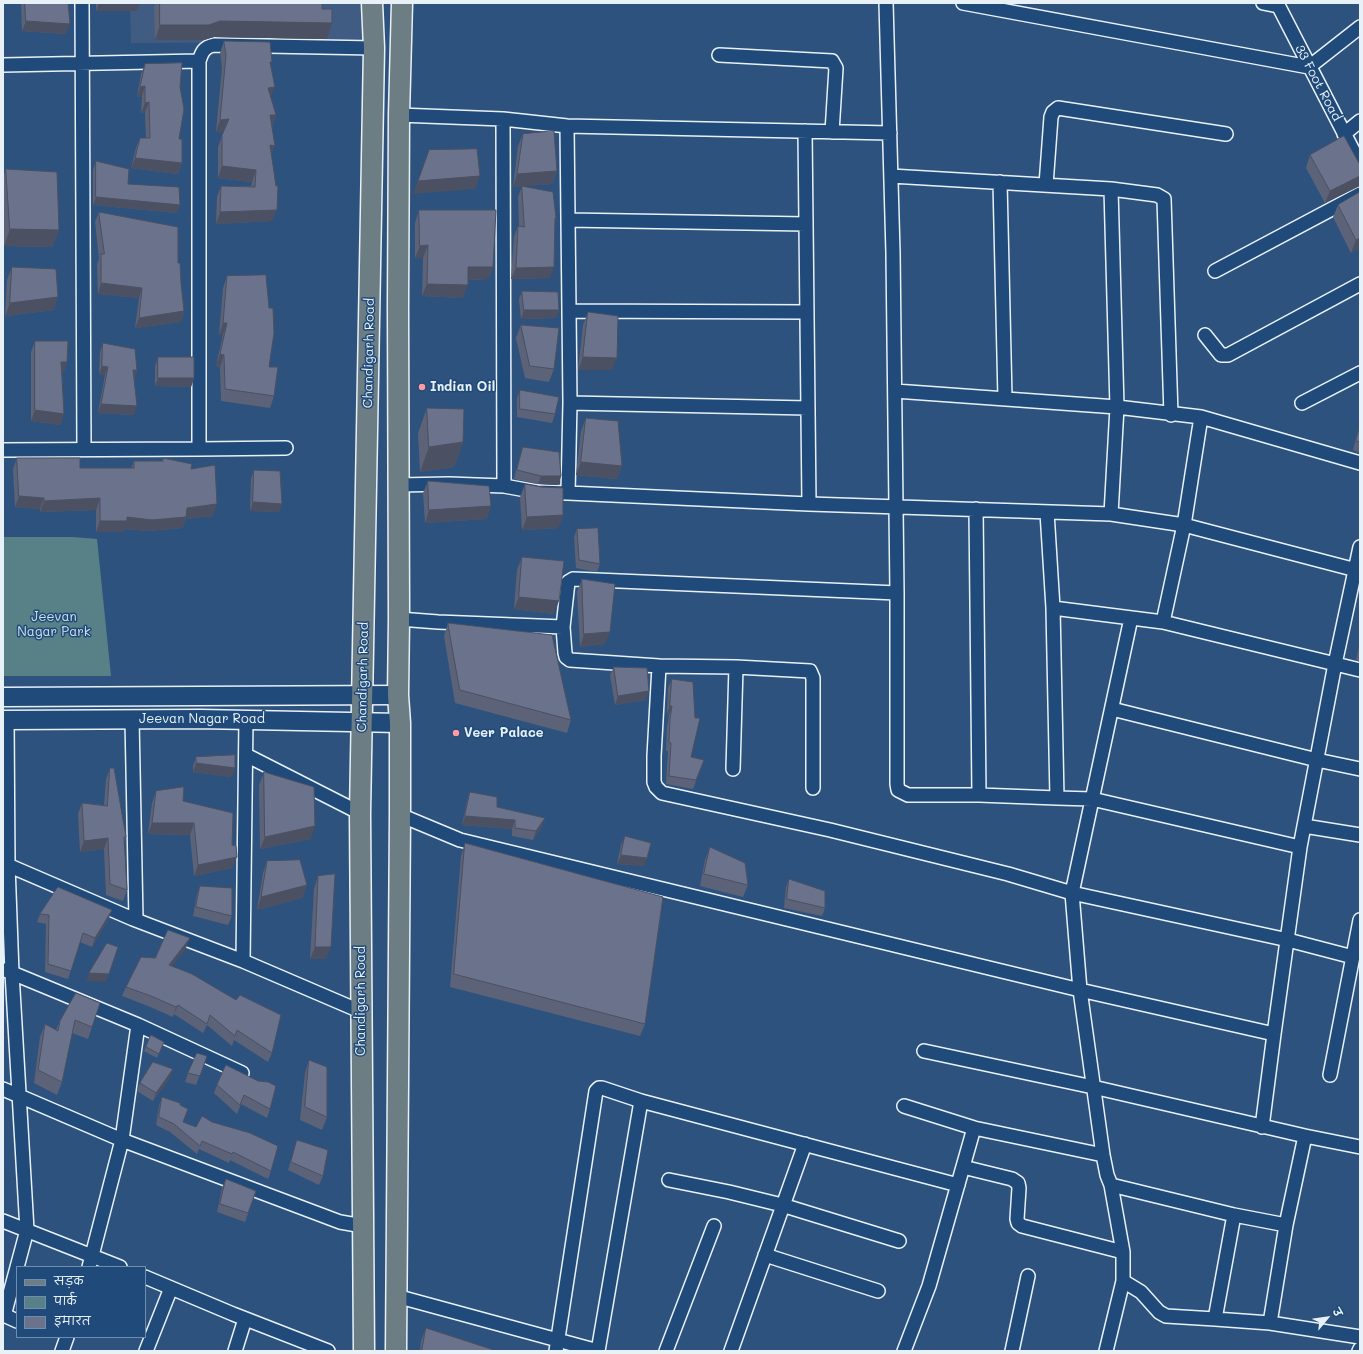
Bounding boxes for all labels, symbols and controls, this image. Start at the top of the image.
street label: 33 Foot Road [1291,42,1345,124]
street label: Chandigarh Road [360,298,378,408]
place label: Indian Oil [430,379,495,395]
marker: Indian Oil [417,382,427,392]
park label: Jeevan Nagar Park [17,609,91,640]
street label: Chandigarh Road [354,622,372,732]
street label: Jeevan Nagar Road [139,711,265,727]
place label: Veer Palace [464,725,543,741]
marker: Veer Palace [451,728,461,738]
street label: Chandigarh Road [353,946,369,1056]
legend [16,1266,146,1338]
text: सड़क [54,1272,84,1288]
text: पार्क [54,1292,77,1308]
north arrow [1307,1298,1347,1338]
text: उ [1330,1305,1346,1319]
text: इमारत [54,1312,91,1328]

